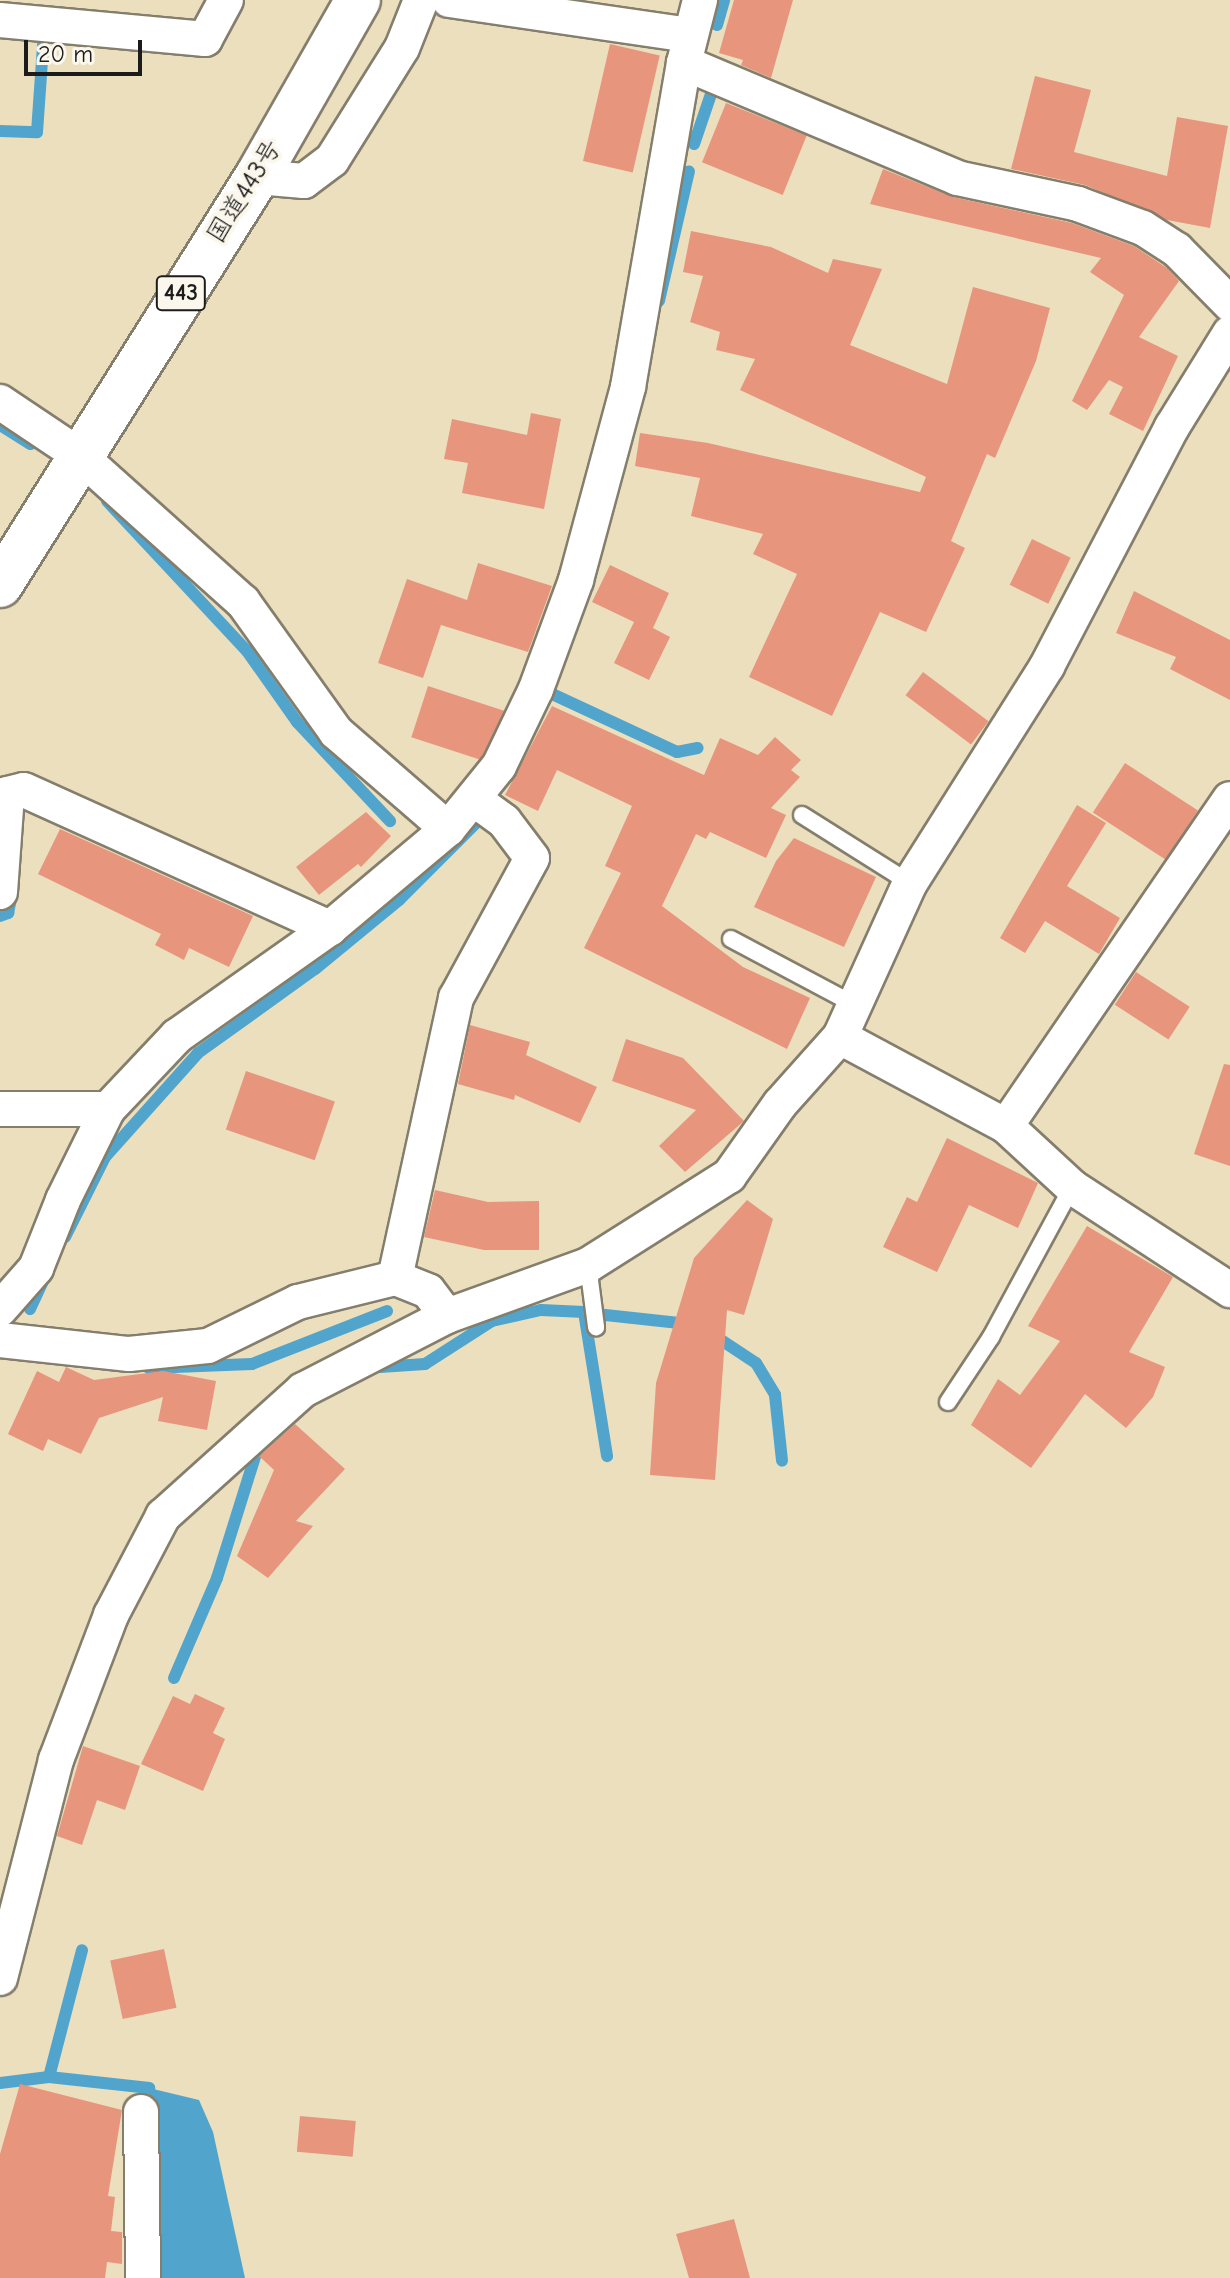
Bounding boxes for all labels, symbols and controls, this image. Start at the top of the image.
scale bar [28,24,146,74]
text: 20 m [38,40,93,68]
street label: 国道443号 [201,134,289,250]
road number: 443 [155,273,207,313]

